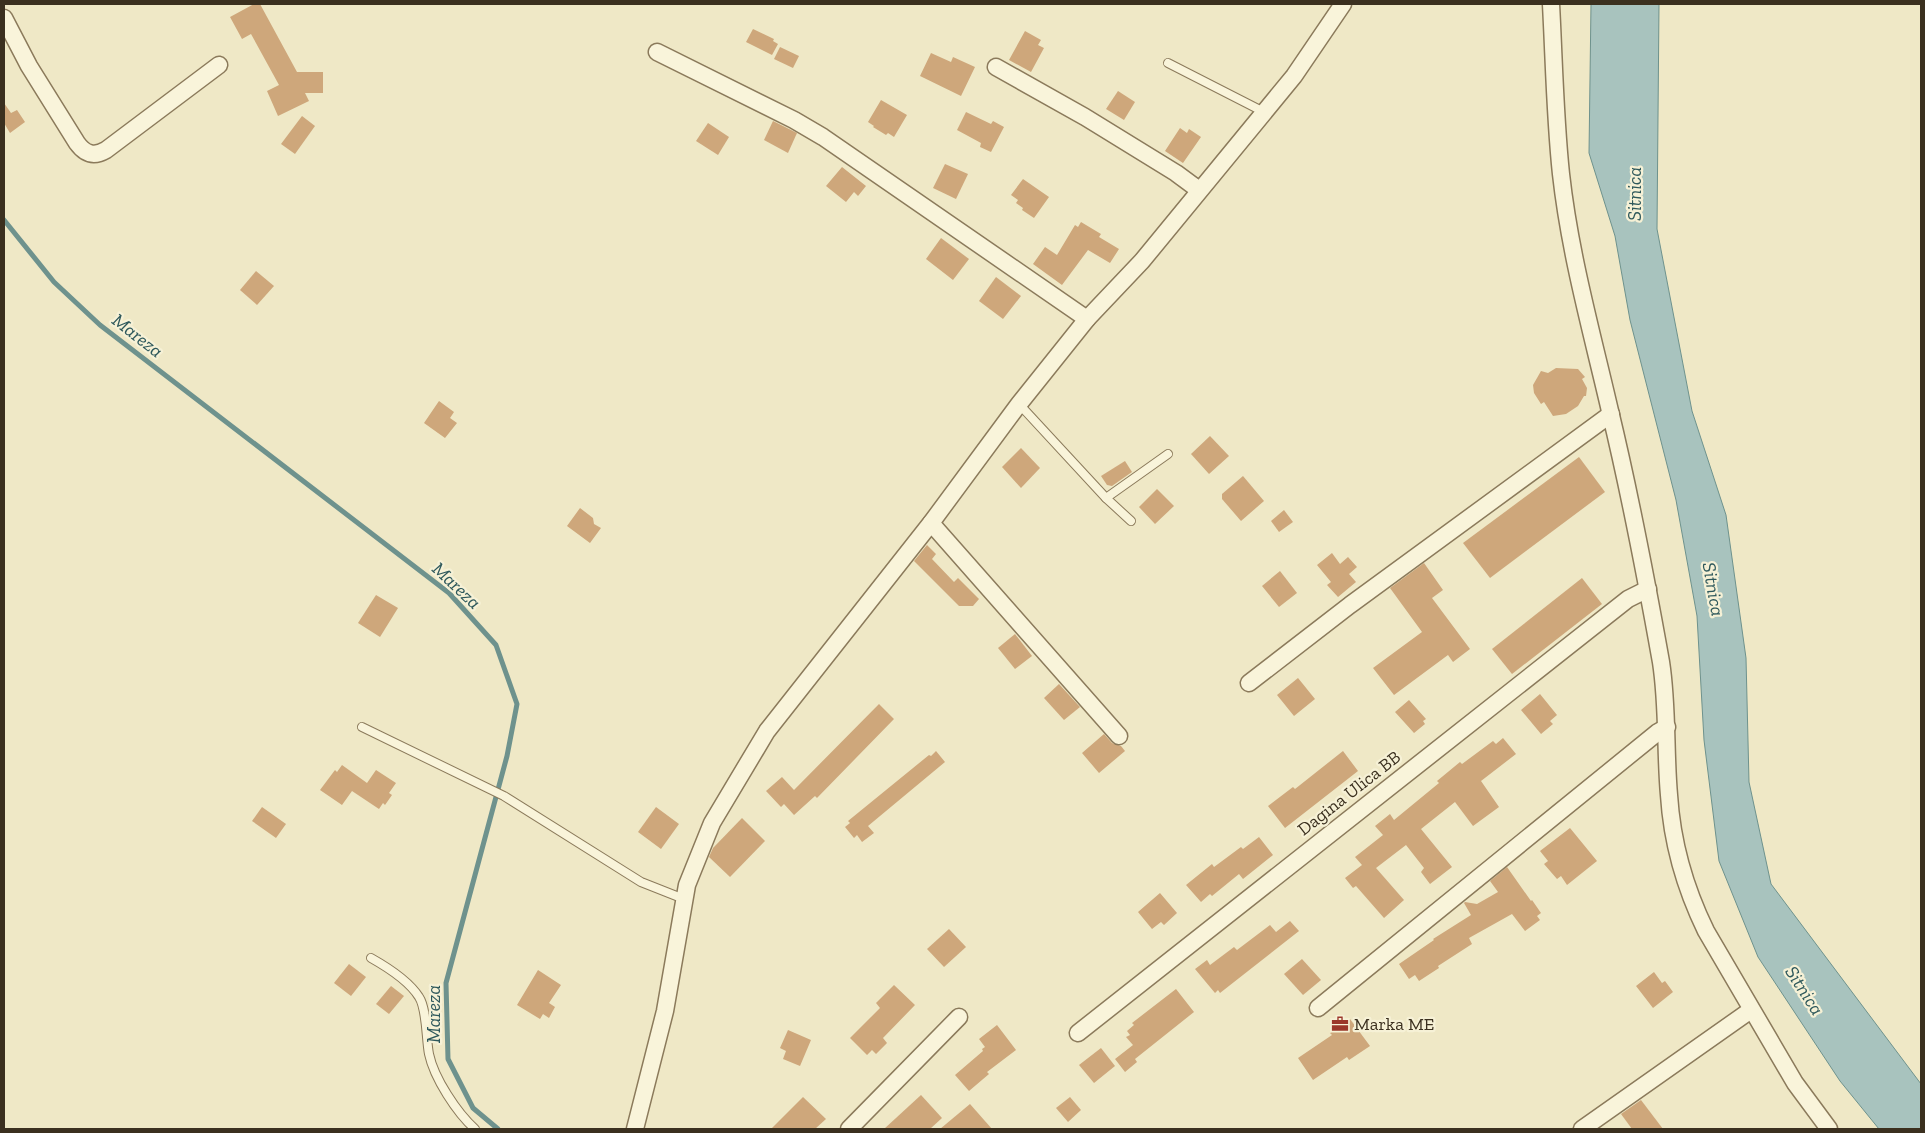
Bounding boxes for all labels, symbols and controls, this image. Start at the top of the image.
water label: Sitnica [1623,167,1646,221]
water label: Mareza [108,308,168,362]
water label: Mareza [427,557,486,614]
water label: Sitnica [1697,560,1730,618]
street label: Dagina Ulica BB [1293,746,1405,840]
water label: Sitnica [1780,961,1829,1019]
water label: Mareza [422,985,445,1043]
place label: Marka ME [1354,1013,1434,1035]
office icon: Marka ME [1330,1014,1350,1034]

